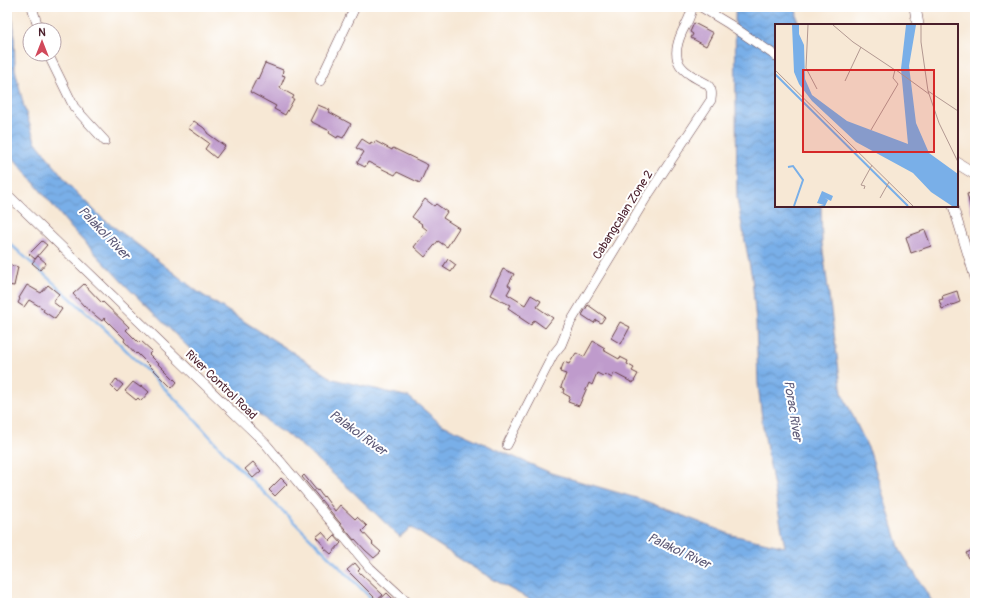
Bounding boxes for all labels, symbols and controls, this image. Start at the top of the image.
north arrow [22,22,62,62]
inset map [775,24,958,207]
text: N [38,26,46,39]
street label: Cabangcalan Zone 2 [590,167,657,262]
water label: Palakol River [75,203,135,264]
street label: River Control Road [182,347,260,423]
water label: Porac River [780,379,806,445]
water label: Palakol River [326,407,392,461]
water label: Palakol River [645,530,715,573]

